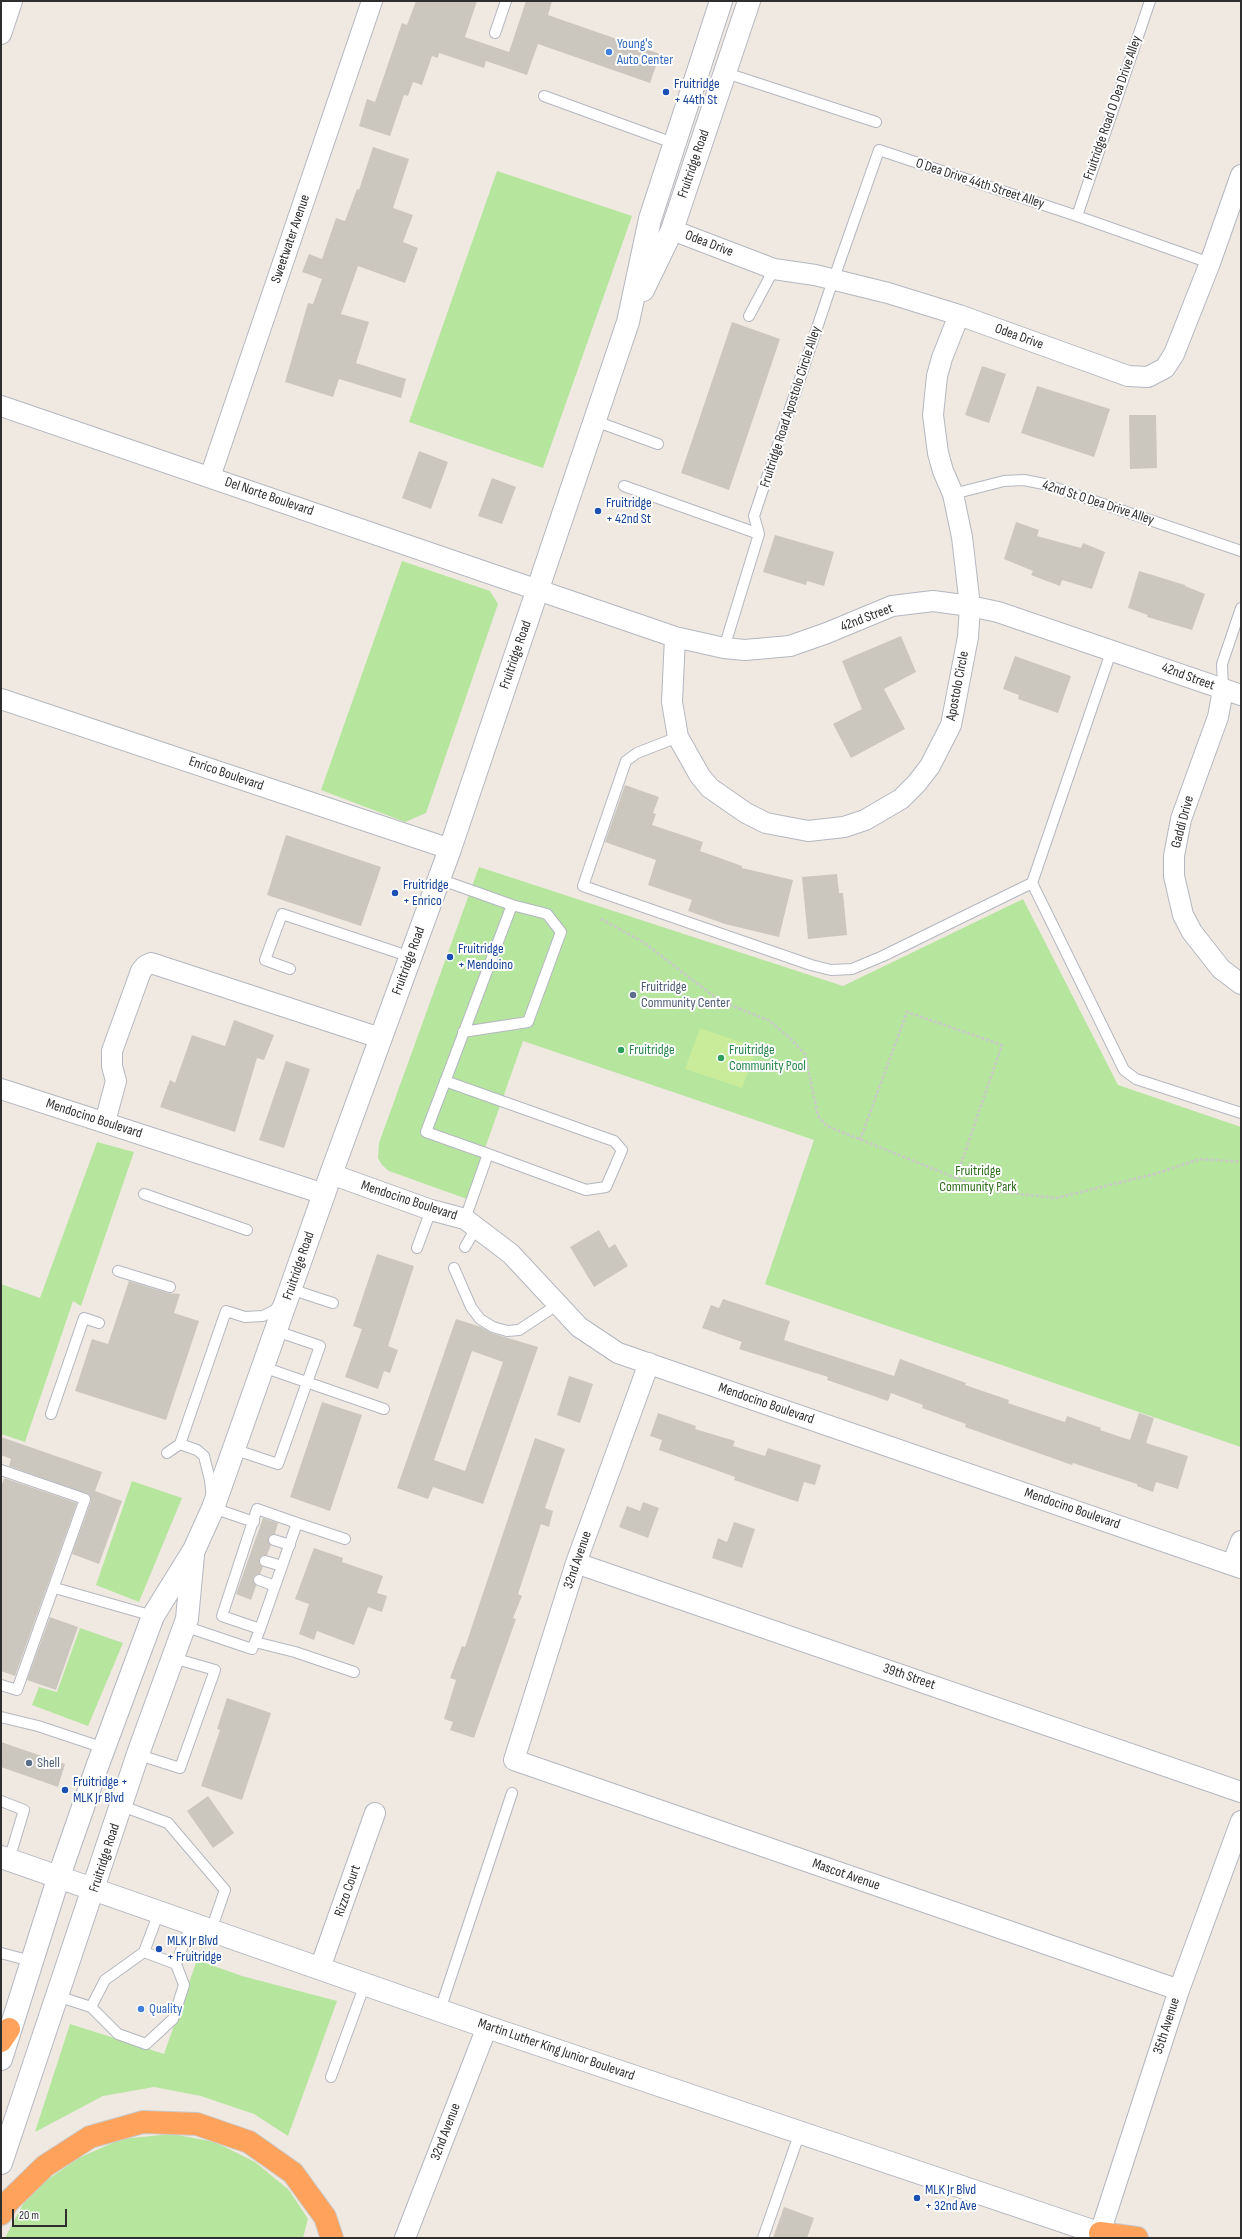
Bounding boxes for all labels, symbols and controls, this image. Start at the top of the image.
street label: Fruitridge Road O Dea Drive Alley [1080,34,1146,182]
place label: Young's Auto Center [617,36,673,68]
marker: Young's Auto Center [604,47,614,57]
place label: Fruitridge + 44th St [674,76,720,108]
marker: Fruitridge + 44th St [661,87,671,97]
street label: Fruitridge Road [674,128,714,200]
street label: O Dea Drive 44th Street Alley [914,155,1046,213]
street label: Sweetwater Avenue [268,192,314,286]
street label: Odea Drive [682,227,736,261]
street label: Odea Drive [992,320,1046,354]
street label: Fruitridge Road Apostolo Circle Alley [757,324,825,490]
street label: Del Norte Boulevard [222,474,316,520]
street label: 42nd St O Dea Drive Alley [1040,477,1156,529]
place label: Fruitridge + 42nd St [606,495,652,528]
marker: Fruitridge + 42nd St [593,506,603,516]
street label: 42nd Street [838,600,896,636]
street label: Fruitridge Road [496,619,536,691]
street label: Apostolo Circle [943,650,973,722]
street label: 42nd Street [1159,660,1217,694]
street label: Enrico Boulevard [186,753,266,795]
street label: Gaddi Drive [1168,794,1198,850]
place label: Fruitridge + Enrico [403,877,449,910]
marker: Fruitridge + Enrico [390,888,400,898]
street label: Fruitridge Road [389,925,429,997]
place label: Fruitridge + Mendoino [458,941,513,974]
marker: Fruitridge + Mendoino [445,952,455,962]
place label: Fruitridge Community Center [641,979,730,1012]
marker: Fruitridge Community Center [628,990,638,1000]
place label: Fruitridge [629,1042,675,1058]
place label: Fruitridge Community Pool [729,1042,806,1074]
marker: Fruitridge [616,1045,626,1055]
marker: Fruitridge Community Pool [716,1053,726,1063]
street label: Mendocino Boulevard [44,1096,144,1142]
park label: Fruitridge Community Park [939,1163,1017,1196]
street label: Mendocino Boulevard [359,1178,459,1224]
street label: Fruitridge Road [279,1230,319,1302]
street label: Mendocino Boulevard [716,1380,816,1428]
street label: Mendocino Boulevard [1022,1485,1122,1533]
street label: 32nd Avenue [560,1529,596,1591]
street label: 39th Street [881,1660,937,1694]
place label: Shell [37,1755,60,1771]
marker: Shell [24,1758,34,1768]
place label: Fruitridge + MLK Jr Blvd [73,1774,128,1806]
marker: Fruitridge + MLK Jr Blvd [60,1785,70,1795]
street label: Fruitridge Road [86,1822,124,1894]
street label: Mascot Avenue [810,1856,882,1894]
street label: Rizzo Court [331,1863,365,1919]
place label: MLK Jr Blvd + Fruitridge [167,1933,222,1966]
marker: MLK Jr Blvd + Fruitridge [154,1944,164,1954]
street label: 35th Avenue [1150,1996,1184,2056]
place label: Quality [149,2001,182,2017]
marker: Quality [136,2004,146,2014]
street label: Martin Luther King Junior Boulevard [475,2015,637,2085]
street label: 32nd Avenue [427,2101,465,2163]
place label: MLK Jr Blvd + 32nd Ave [925,2182,977,2214]
marker: MLK Jr Blvd + 32nd Ave [912,2193,922,2203]
scale bar [14,2201,69,2227]
text: 20 m [19,2208,39,2223]

